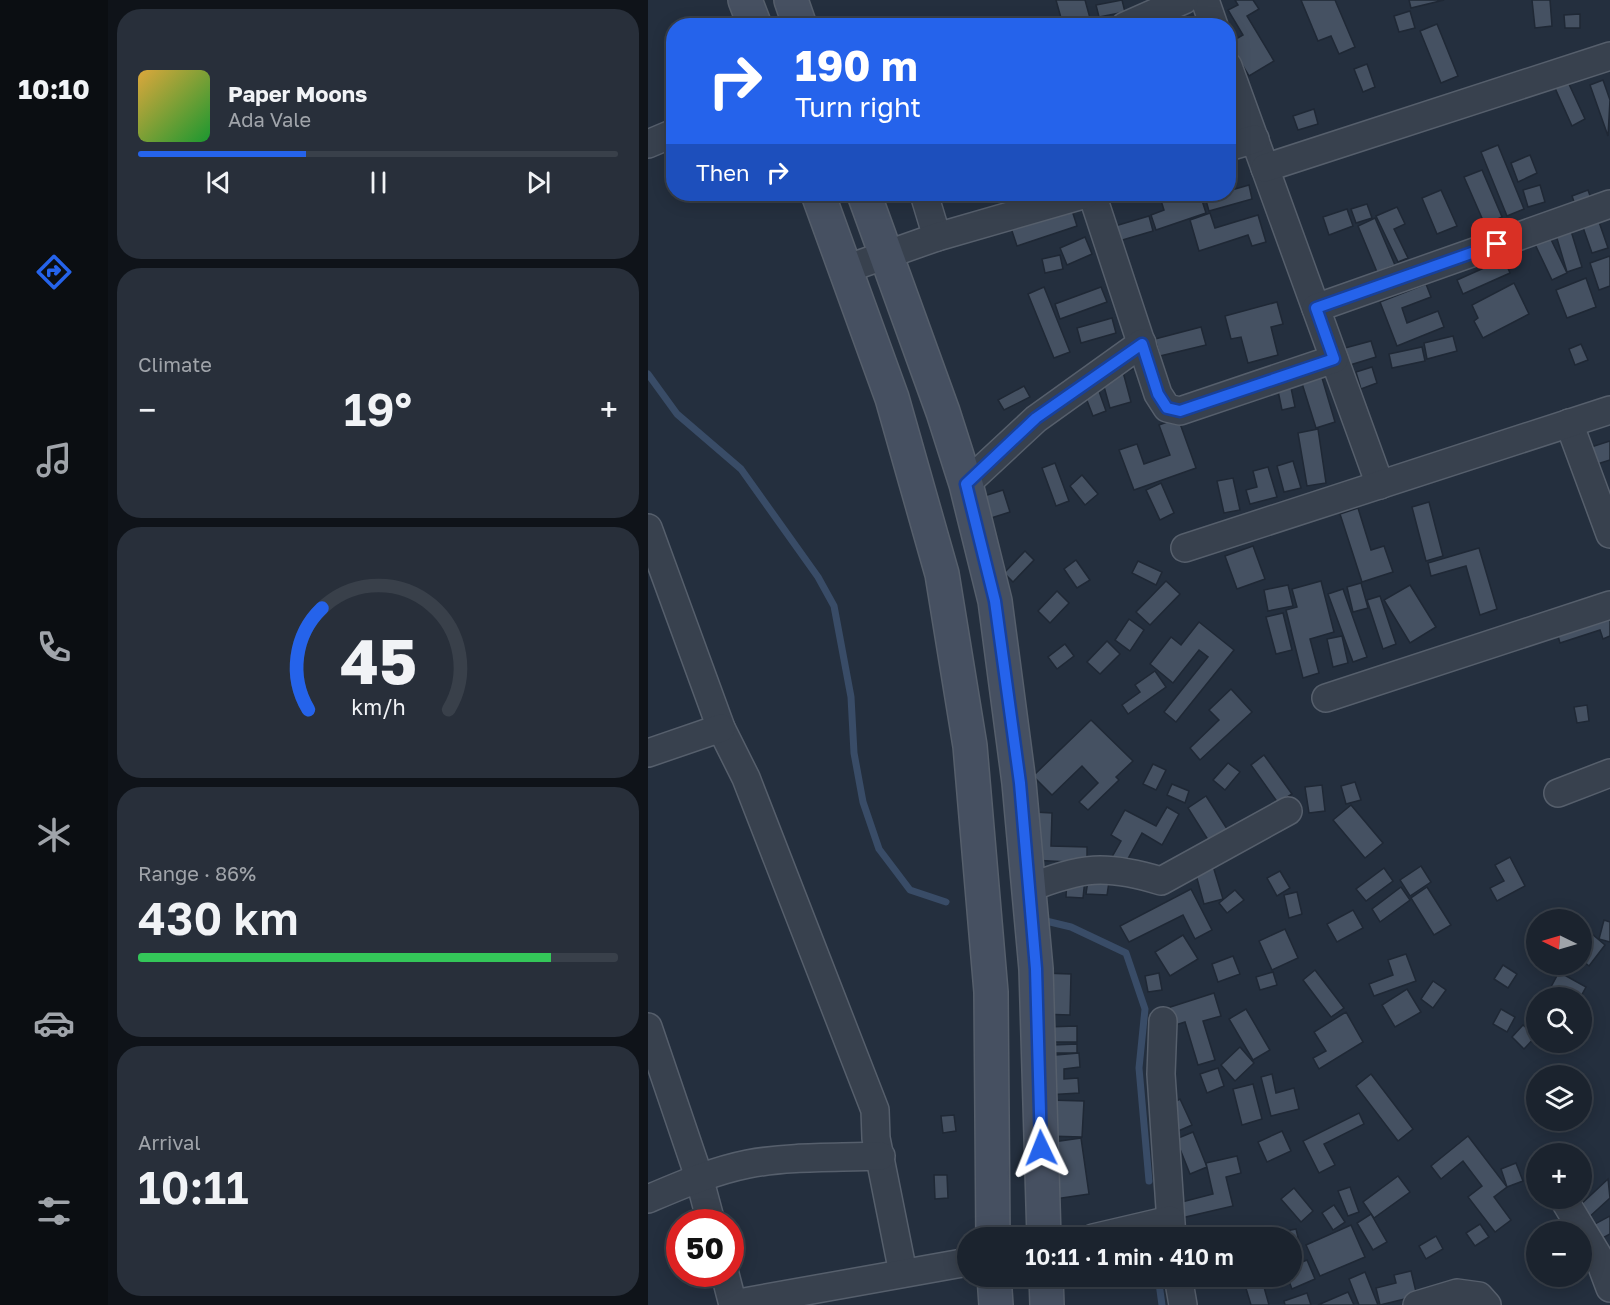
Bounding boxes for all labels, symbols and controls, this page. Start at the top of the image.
text: 190 m [795,40,918,90]
icon: right [696,42,774,120]
text: 10:10 [18,73,90,105]
text: Paper Moons [228,80,367,107]
text: Turn right [795,91,921,123]
text: Ada Vale [228,107,311,131]
icon: right [761,156,794,189]
text: Then [696,159,749,186]
icon: previous [202,166,235,199]
icon: pause [362,166,395,199]
icon: next [522,166,555,199]
pin [1471,218,1522,269]
icon: arrive [1480,227,1513,260]
icon: directions [33,251,75,293]
text: Climate [138,352,212,376]
text: 19° [344,382,412,436]
text: − [138,390,156,429]
text: + [600,390,618,429]
icon: music [33,439,75,481]
text: 45 [339,623,417,698]
icon: phone [33,626,75,668]
text: km/h [351,694,405,720]
icon: climate [33,814,75,856]
text: Range · 86% [138,861,256,885]
text: 430 km [138,891,299,945]
north arrow [1526,909,1592,975]
map controls [1526,909,1592,1287]
button: search [1526,987,1592,1053]
icon: car [33,1002,75,1044]
button: layers [1526,1065,1592,1131]
position arrow [1009,1116,1073,1180]
text: Arrival [138,1130,201,1154]
button: + [1526,1143,1592,1209]
text: 10:11 [138,1160,249,1214]
icon: filters [33,1190,75,1232]
speed limit sign: 50 [666,1209,744,1287]
button: − [1526,1221,1592,1287]
text: 10:11 · 1 min · 410 m [1025,1243,1234,1270]

